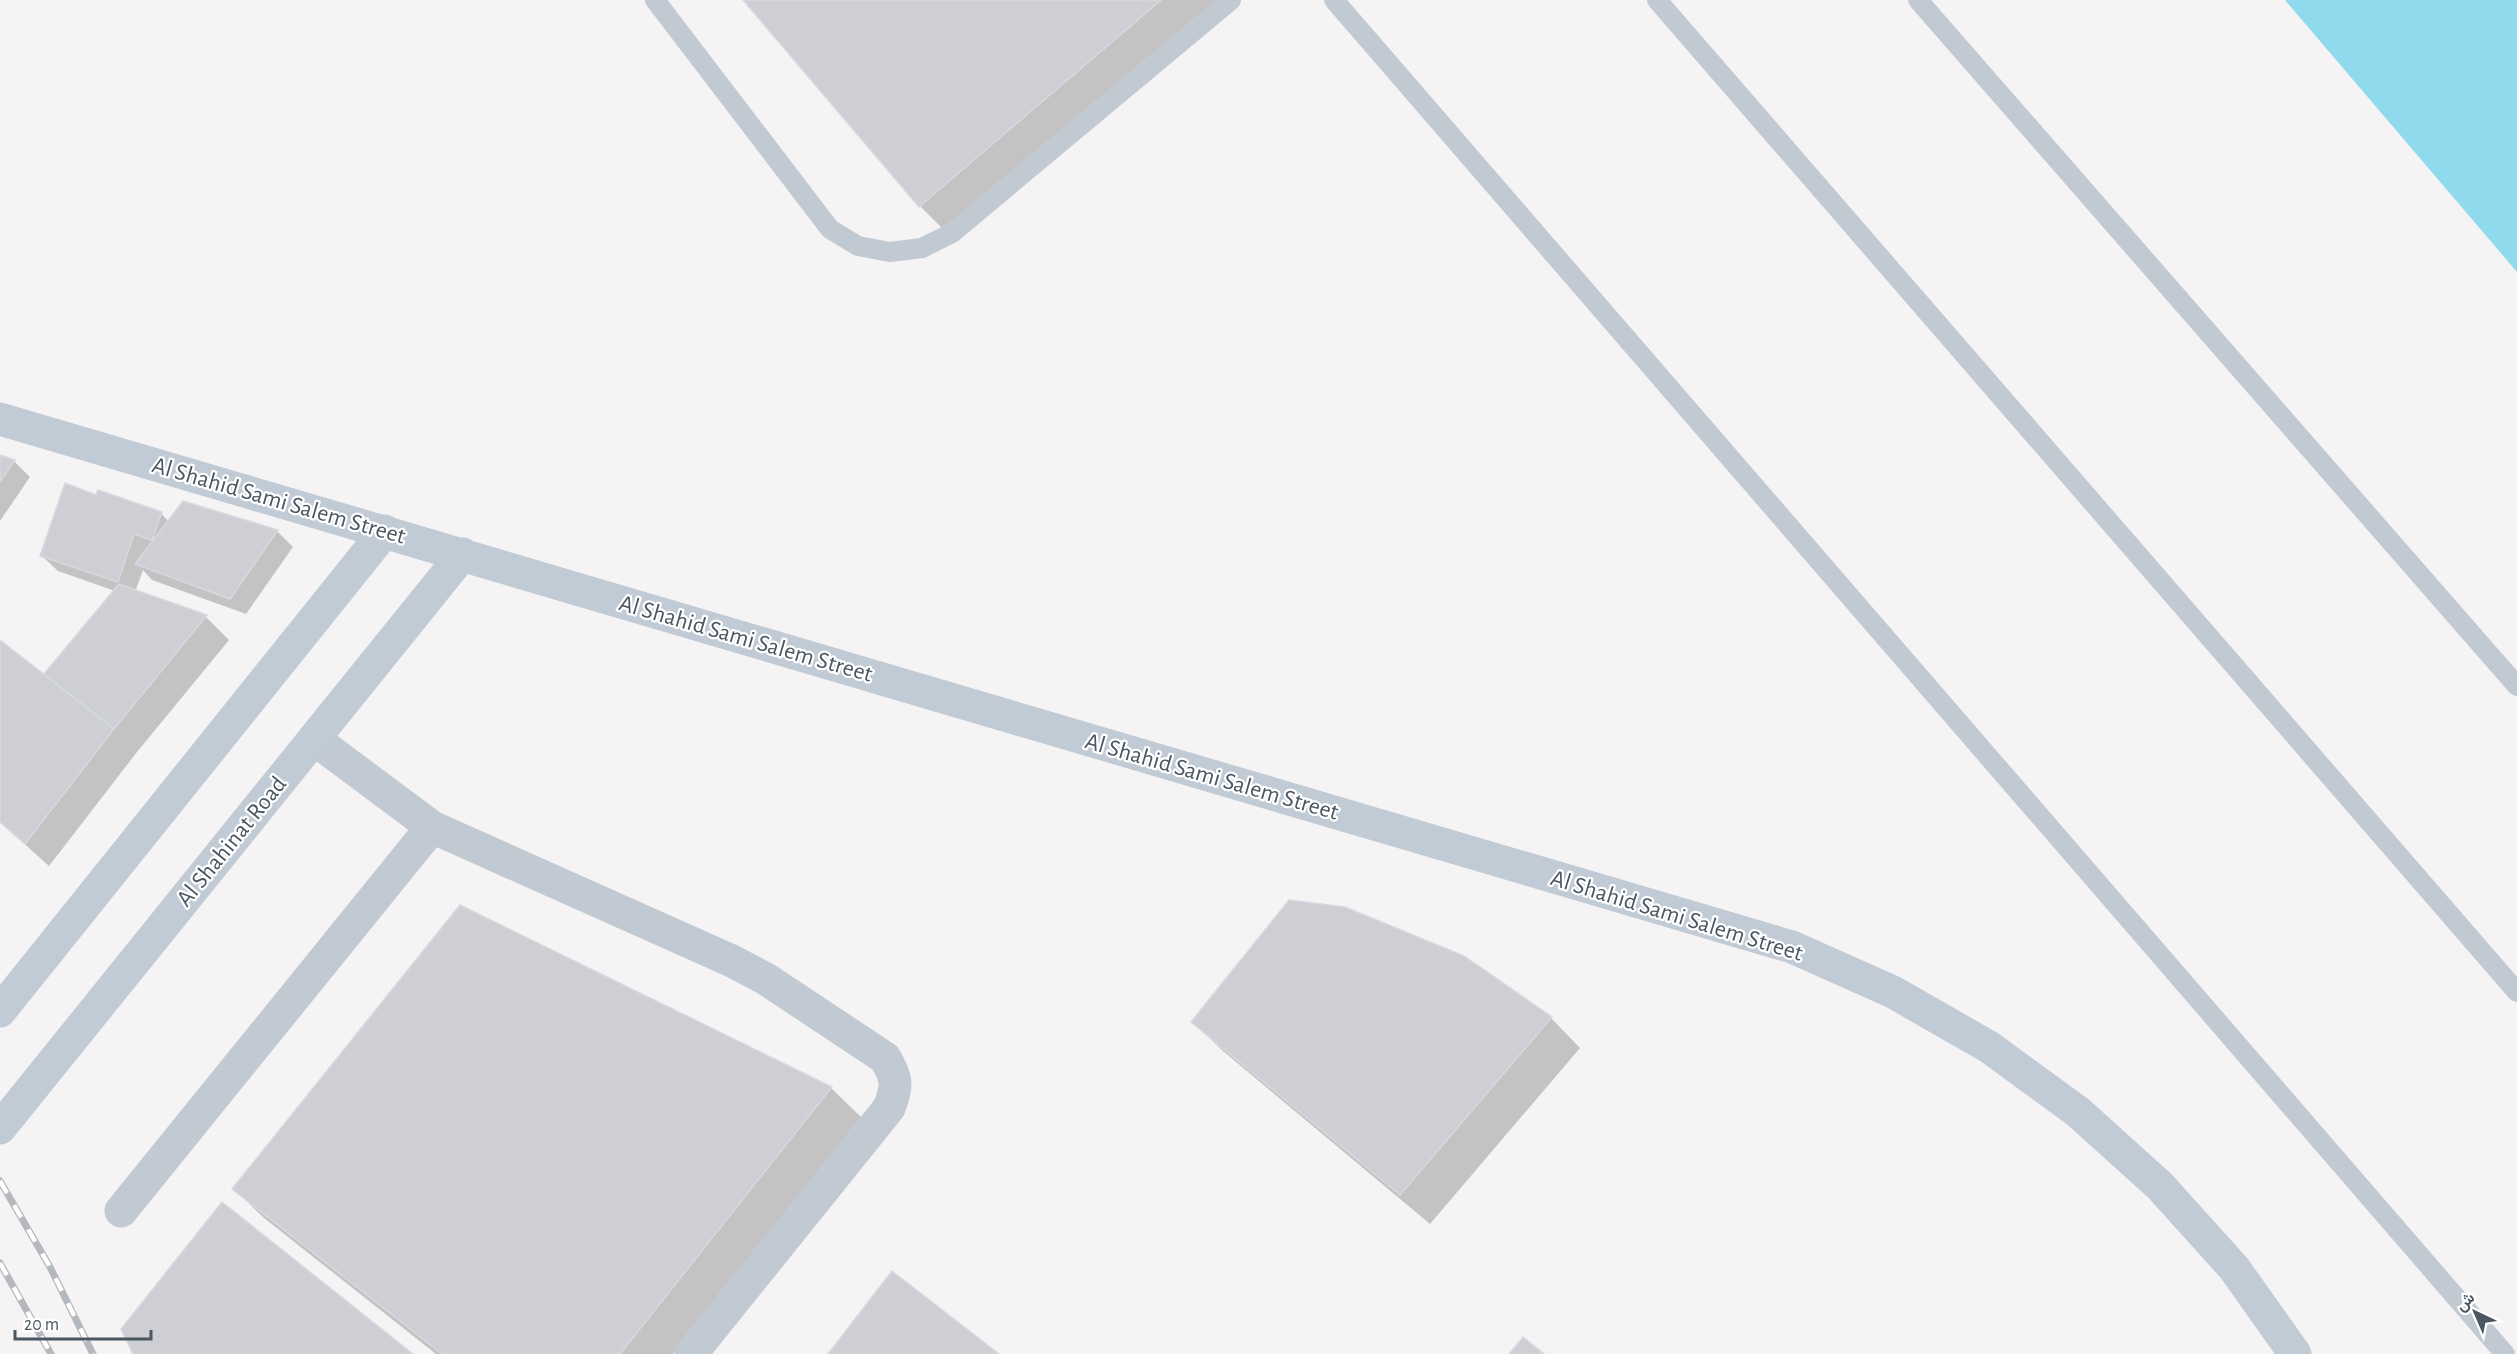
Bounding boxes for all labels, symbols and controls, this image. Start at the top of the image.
street label: Al Shahid Sami Salem Street [149,453,408,549]
street label: Al Shahid Sami Salem Street [616,591,875,687]
street label: Al Shahid Sami Salem Street [1082,729,1341,825]
street label: Al Shahinat Road [172,772,291,911]
street label: Al Shahid Sami Salem Street [1548,866,1806,966]
north arrow [2445,1282,2505,1342]
text: ش [2453,1289,2478,1315]
scale bar [15,1303,152,1341]
text: 20 m [24,1316,59,1334]

